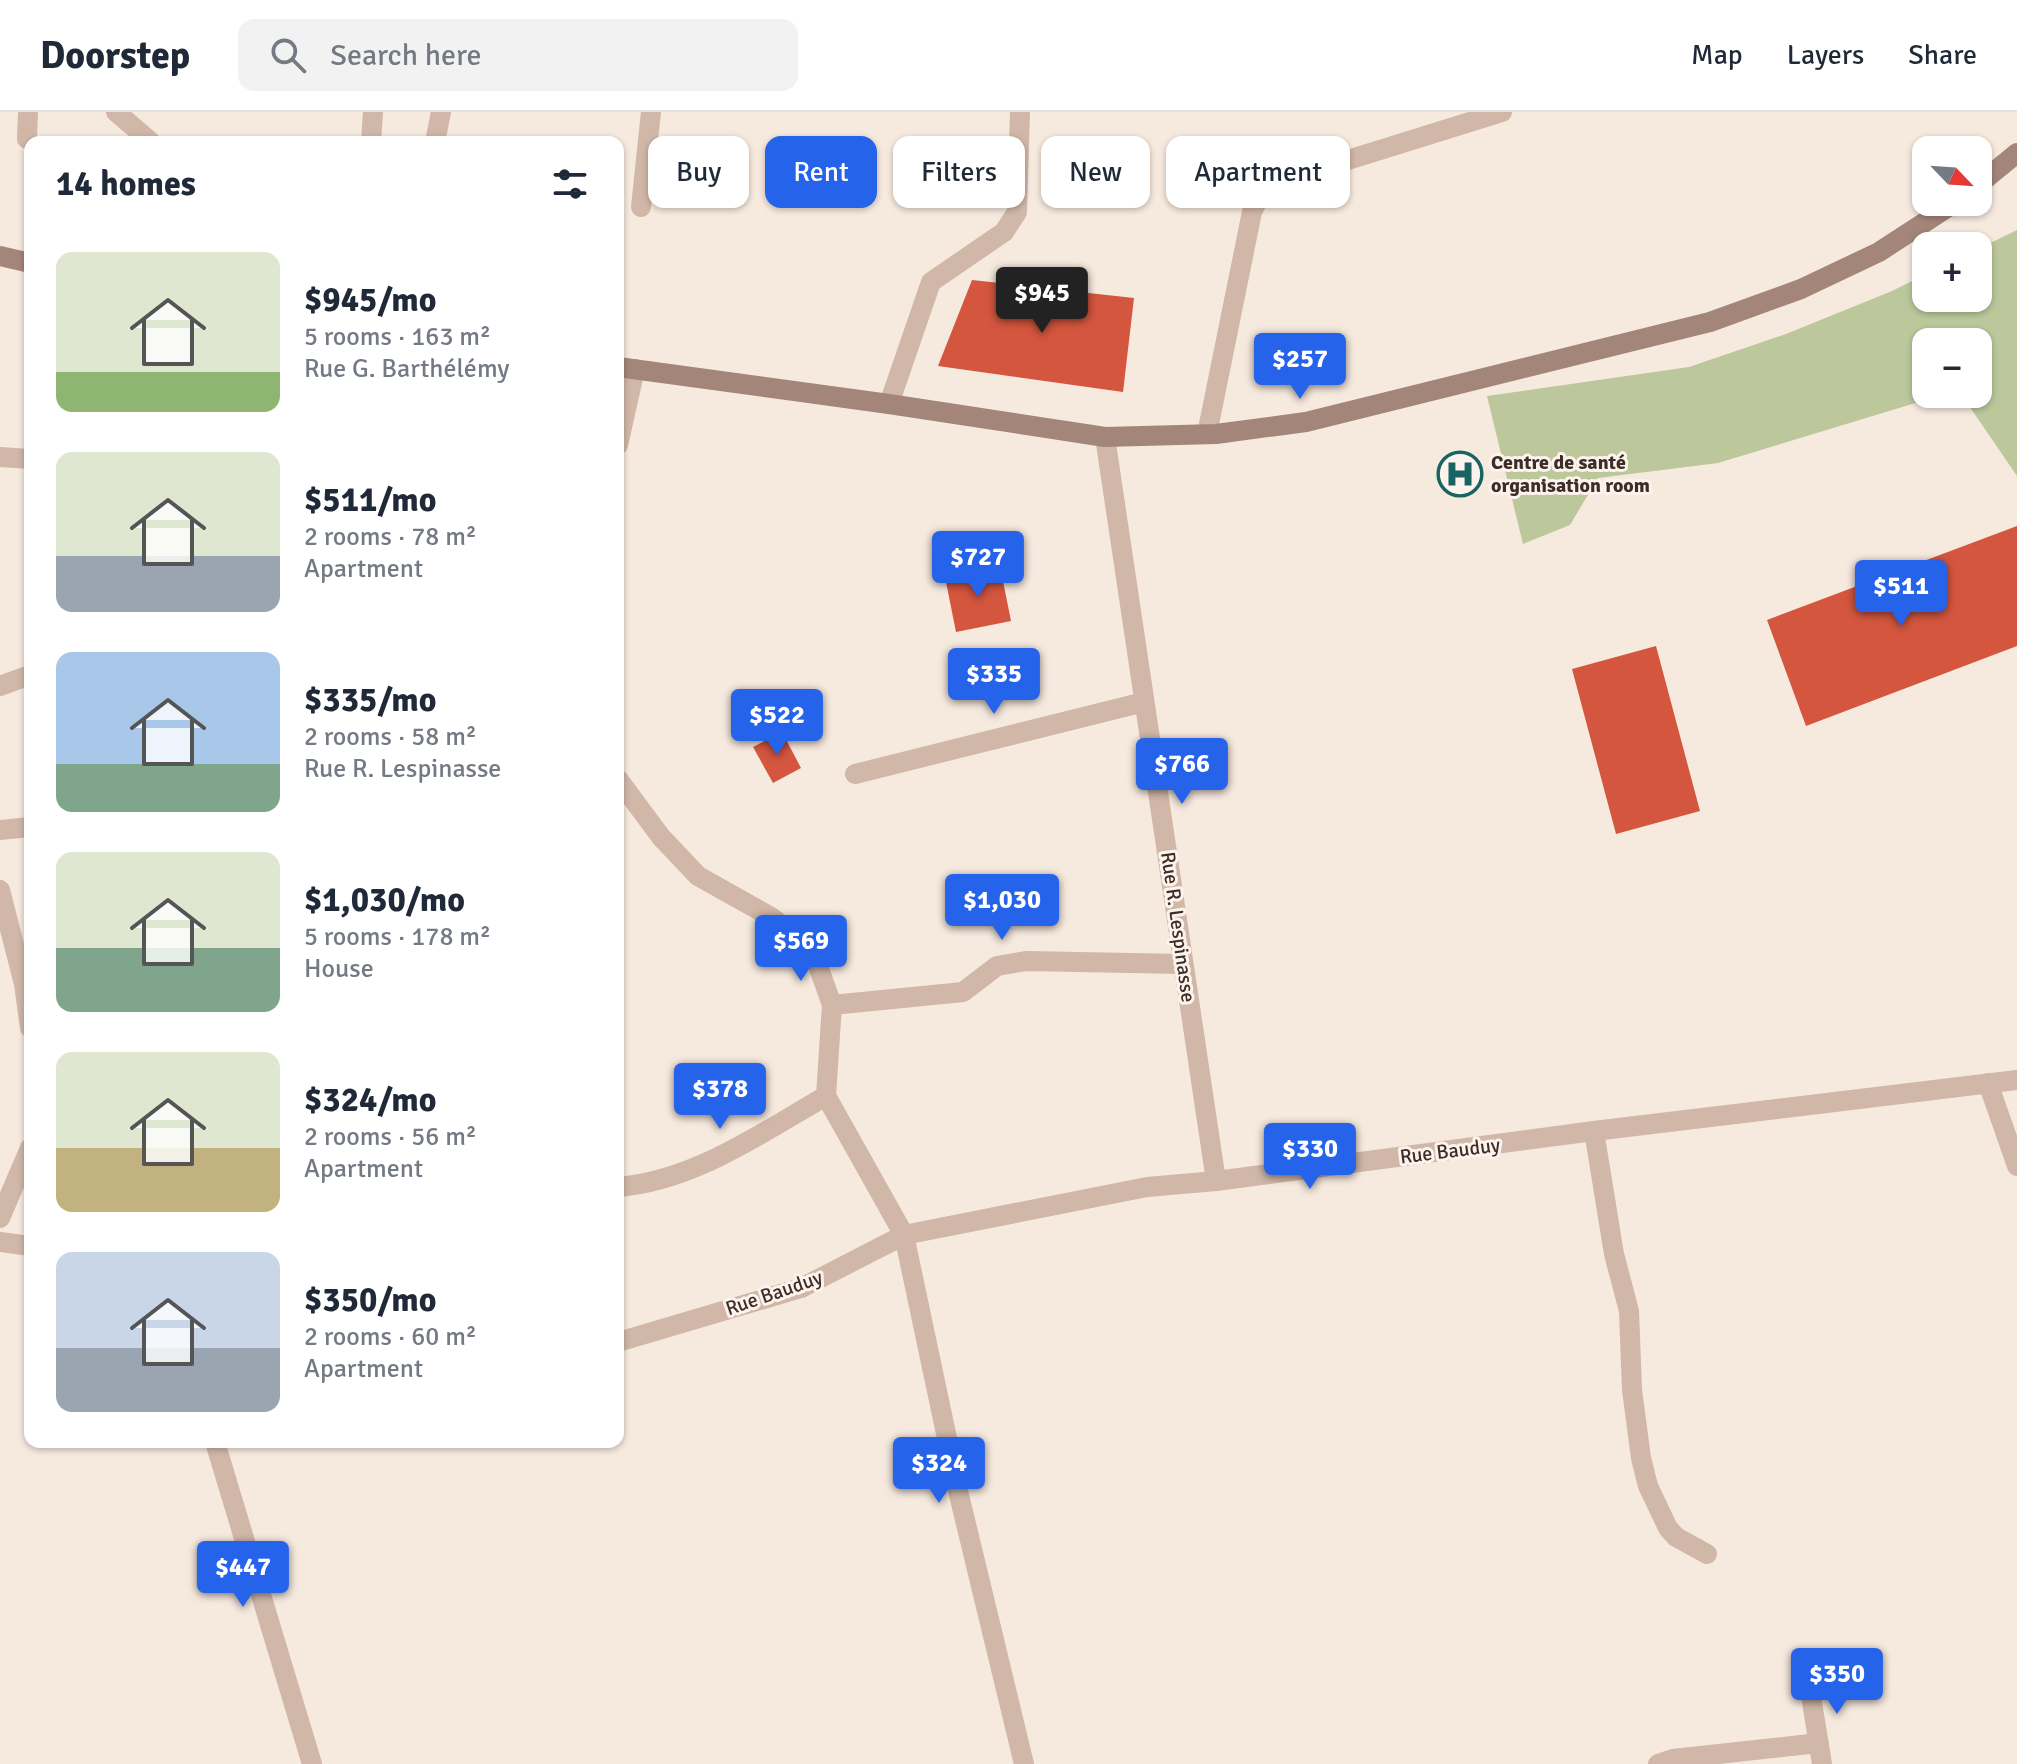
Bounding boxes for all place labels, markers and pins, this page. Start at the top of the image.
pin: $945 [995,267,1089,335]
pin: $257 [1253,333,1347,401]
hospital icon: Centre de santé organisation room [1436,450,1484,498]
place label: Centre de santé organisation room [1491,450,1650,498]
pin: $727 [931,531,1025,599]
pin: $511 [1854,560,1948,628]
pin: $335 [947,648,1041,716]
pin: $522 [730,689,824,757]
pin: $766 [1135,738,1229,806]
pin: $1,030 [937,874,1067,942]
pin: $569 [754,915,848,983]
pin: $378 [673,1063,767,1131]
pin: $330 [1263,1123,1357,1191]
pin: $324 [892,1437,986,1505]
pin: $447 [196,1541,290,1609]
pin: $350 [1790,1648,1884,1716]

